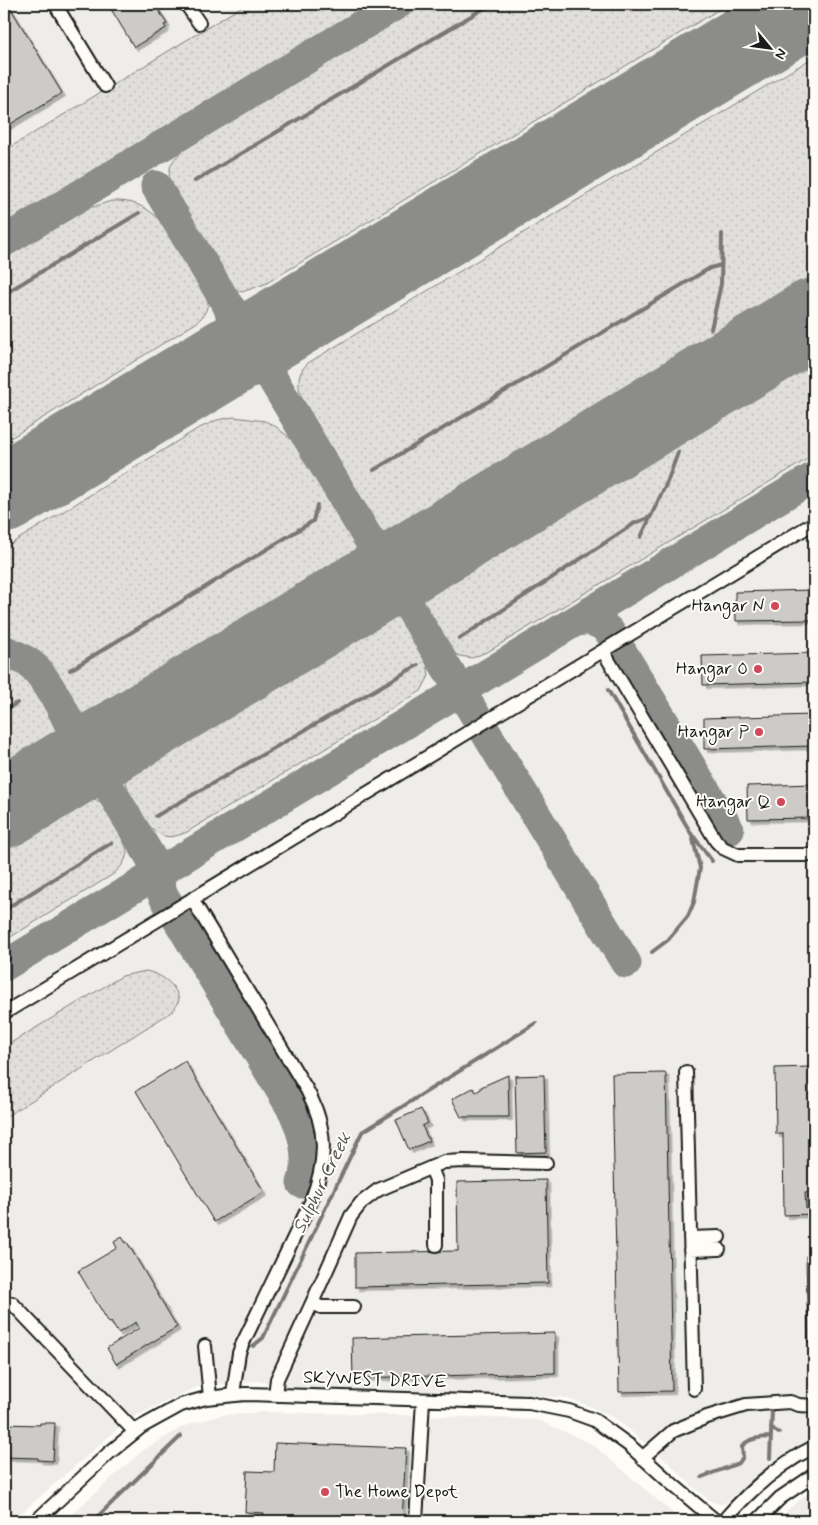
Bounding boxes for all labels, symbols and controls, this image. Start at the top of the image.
north arrow [746,22,796,72]
text: N [770,45,791,62]
place label: Hangar N [691,594,765,619]
marker: Hangar N [769,600,781,612]
place label: Hangar O [676,657,748,682]
marker: Hangar O [752,663,764,675]
place label: Hangar P [678,720,750,745]
marker: Hangar P [753,726,765,738]
place label: Hangar Q [696,790,771,815]
marker: Hangar Q [775,796,787,808]
water label: Sulphur Creek [287,1127,358,1238]
street label: SKYWEST DRIVE [303,1366,447,1395]
place label: The Home Depot [335,1480,459,1504]
marker: The Home Depot [319,1486,331,1498]

